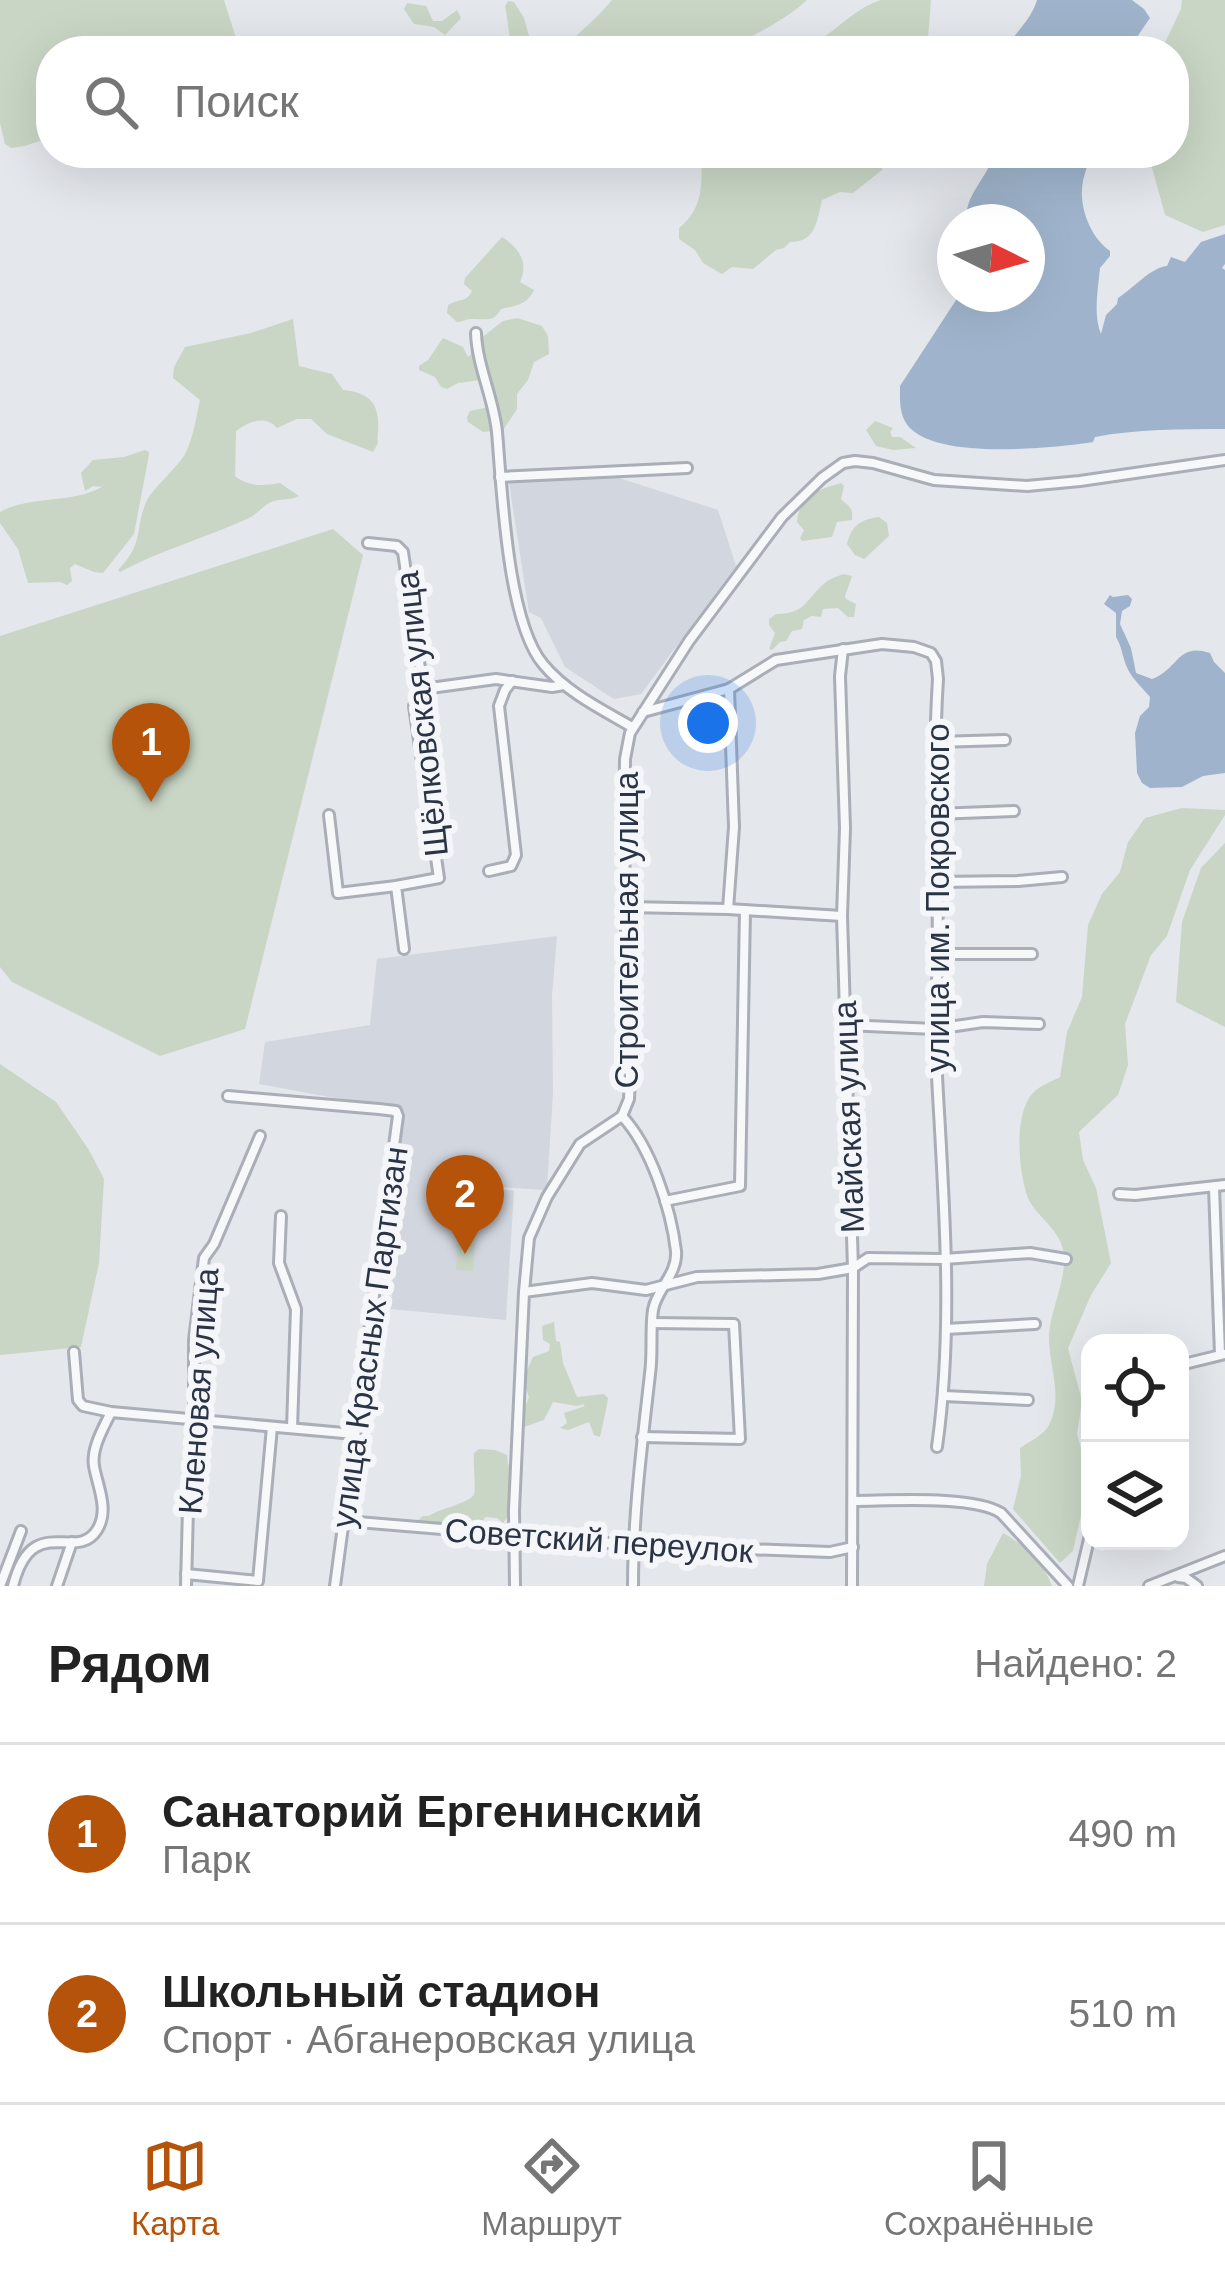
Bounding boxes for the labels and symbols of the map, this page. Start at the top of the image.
north arrow [937,204,1045,312]
street label: Щёлковская улица [388,569,455,858]
your location [678,693,738,753]
pin: 1 [112,703,190,802]
street label: улица им. Покровского [919,723,956,1073]
street label: Строительная улица [608,771,645,1088]
street label: Майская улица [826,1000,871,1234]
street label: улица Красных Партизан [324,1144,415,1530]
pin: 2 [426,1155,504,1254]
street label: Кленовая улица [171,1266,226,1515]
street label: Советский переулок [444,1511,755,1570]

